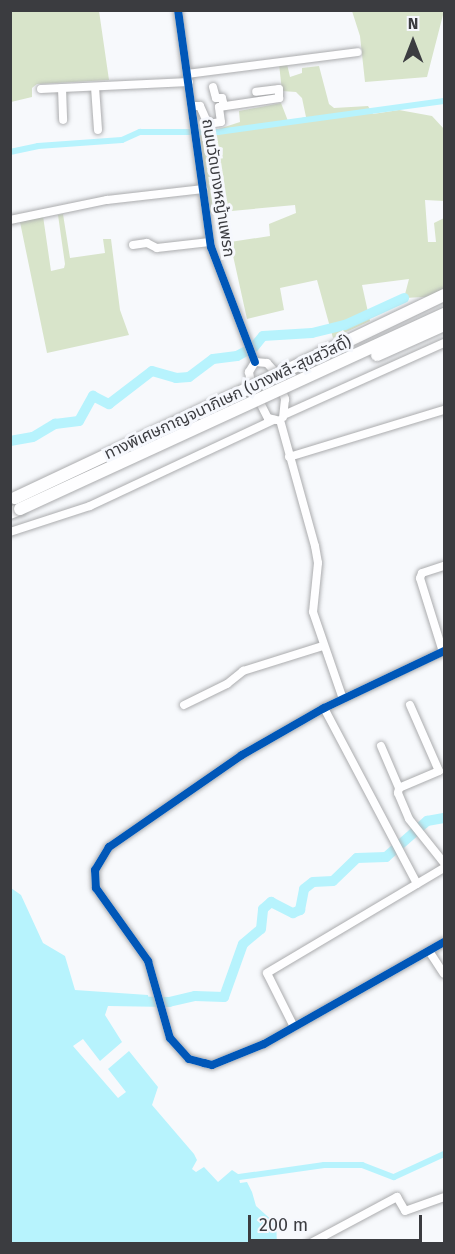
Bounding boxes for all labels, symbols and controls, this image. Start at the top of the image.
north arrow [383,12,443,72]
text: N [408,14,418,33]
street label: ถนนวัดบางหญ้าแพรก [198,118,238,258]
street label: ทางพิเศษกาญจนาภิเษก (บางพลี-สุขสวัสดิ์) [101,332,355,464]
scale bar [251,1203,425,1241]
text: 200 m [259,1214,308,1236]

